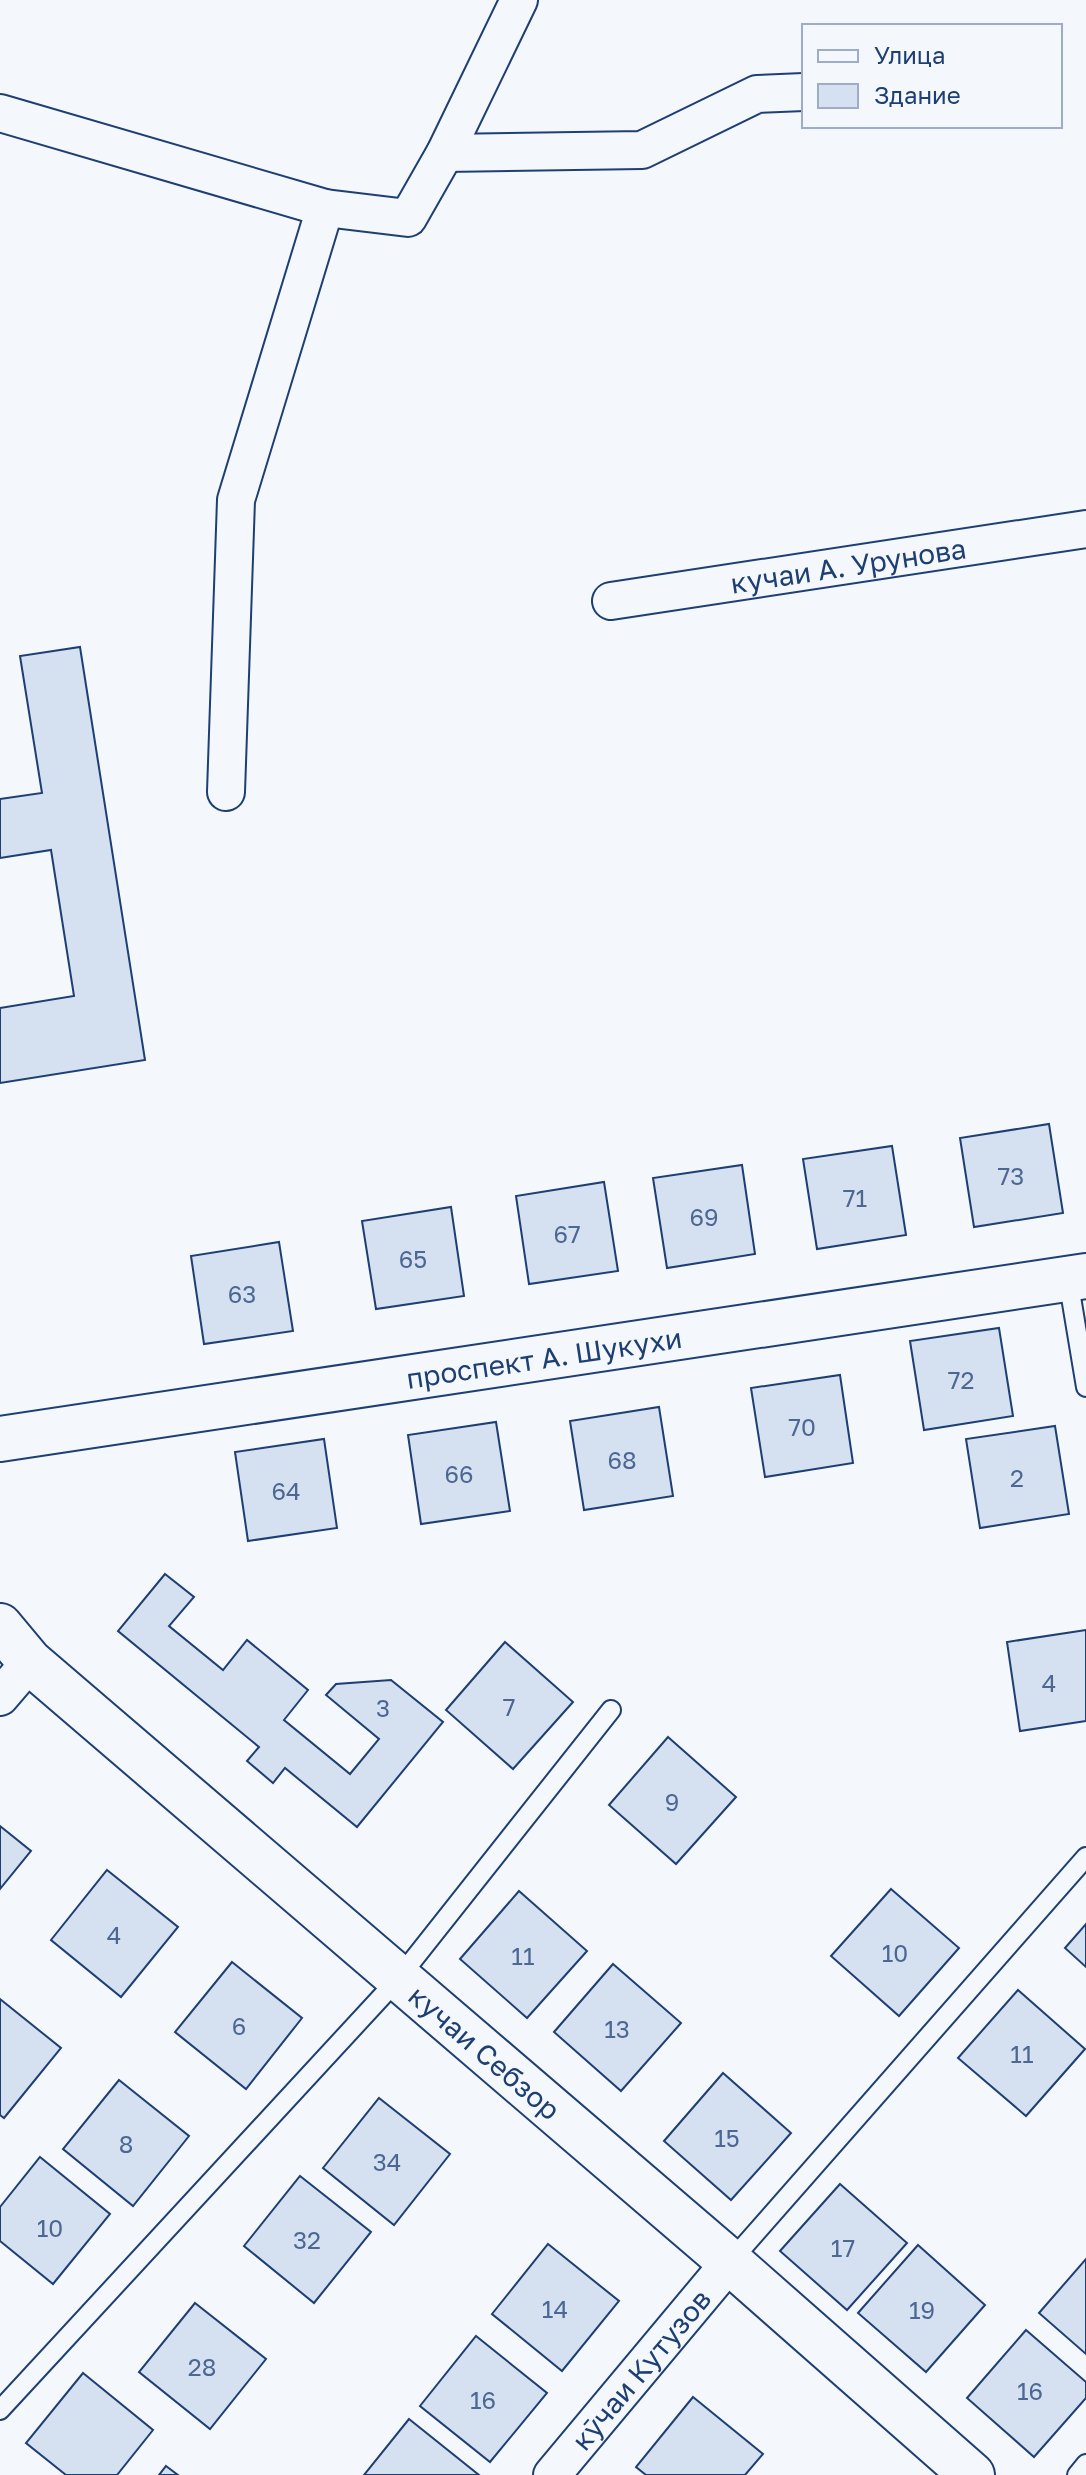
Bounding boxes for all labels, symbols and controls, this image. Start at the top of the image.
legend [802,24,1062,128]
text: Улица [874,40,946,69]
text: Здание [874,80,961,109]
street label: кучаи А. Урунова [728,531,968,599]
house number: 73 [998,1161,1024,1190]
house number: 71 [843,1183,867,1212]
house number: 69 [689,1202,719,1231]
house number: 67 [553,1219,581,1248]
house number: 65 [399,1244,427,1273]
house number: 63 [228,1279,256,1308]
street label: проспект А. Шукухи [404,1320,684,1394]
house number: 72 [948,1365,974,1394]
house number: 70 [788,1412,816,1441]
house number: 68 [607,1445,637,1474]
house number: 66 [444,1459,474,1488]
house number: 2 [1010,1463,1024,1492]
house number: 64 [271,1476,301,1505]
house number: 4 [1042,1668,1056,1697]
house number: 7 [503,1692,515,1721]
house number: 3 [376,1693,390,1722]
house number: 9 [665,1787,679,1816]
house number: 4 [107,1920,121,1949]
house number: 10 [882,1938,908,1967]
house number: 11 [511,1941,535,1970]
street label: кучаи Себзор [403,1978,567,2126]
house number: 6 [232,2011,246,2040]
house number: 13 [604,2014,630,2043]
house number: 11 [1010,2039,1034,2068]
house number: 15 [714,2123,740,2152]
house number: 8 [119,2129,133,2158]
house number: 34 [373,2147,401,2176]
house number: 10 [37,2213,63,2242]
house number: 32 [293,2225,321,2254]
house number: 17 [831,2233,855,2262]
street label: кӯчаи Кутузов [564,2282,717,2456]
house number: 14 [542,2294,568,2323]
house number: 19 [909,2295,935,2324]
house number: 28 [188,2352,216,2381]
house number: 16 [1017,2376,1043,2405]
house number: 16 [470,2385,496,2414]

